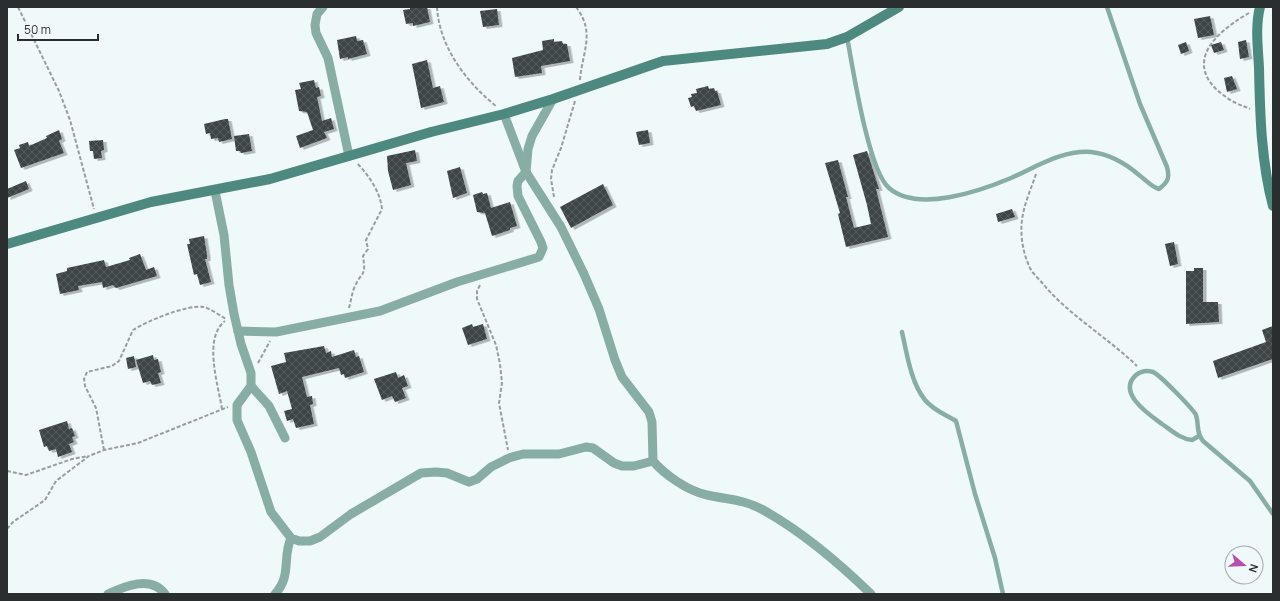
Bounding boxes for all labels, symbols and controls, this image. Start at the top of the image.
scale bar [18,16,98,42]
text: 50 m [24,21,51,38]
north arrow [1224,545,1264,585]
text: N [1246,562,1262,575]

